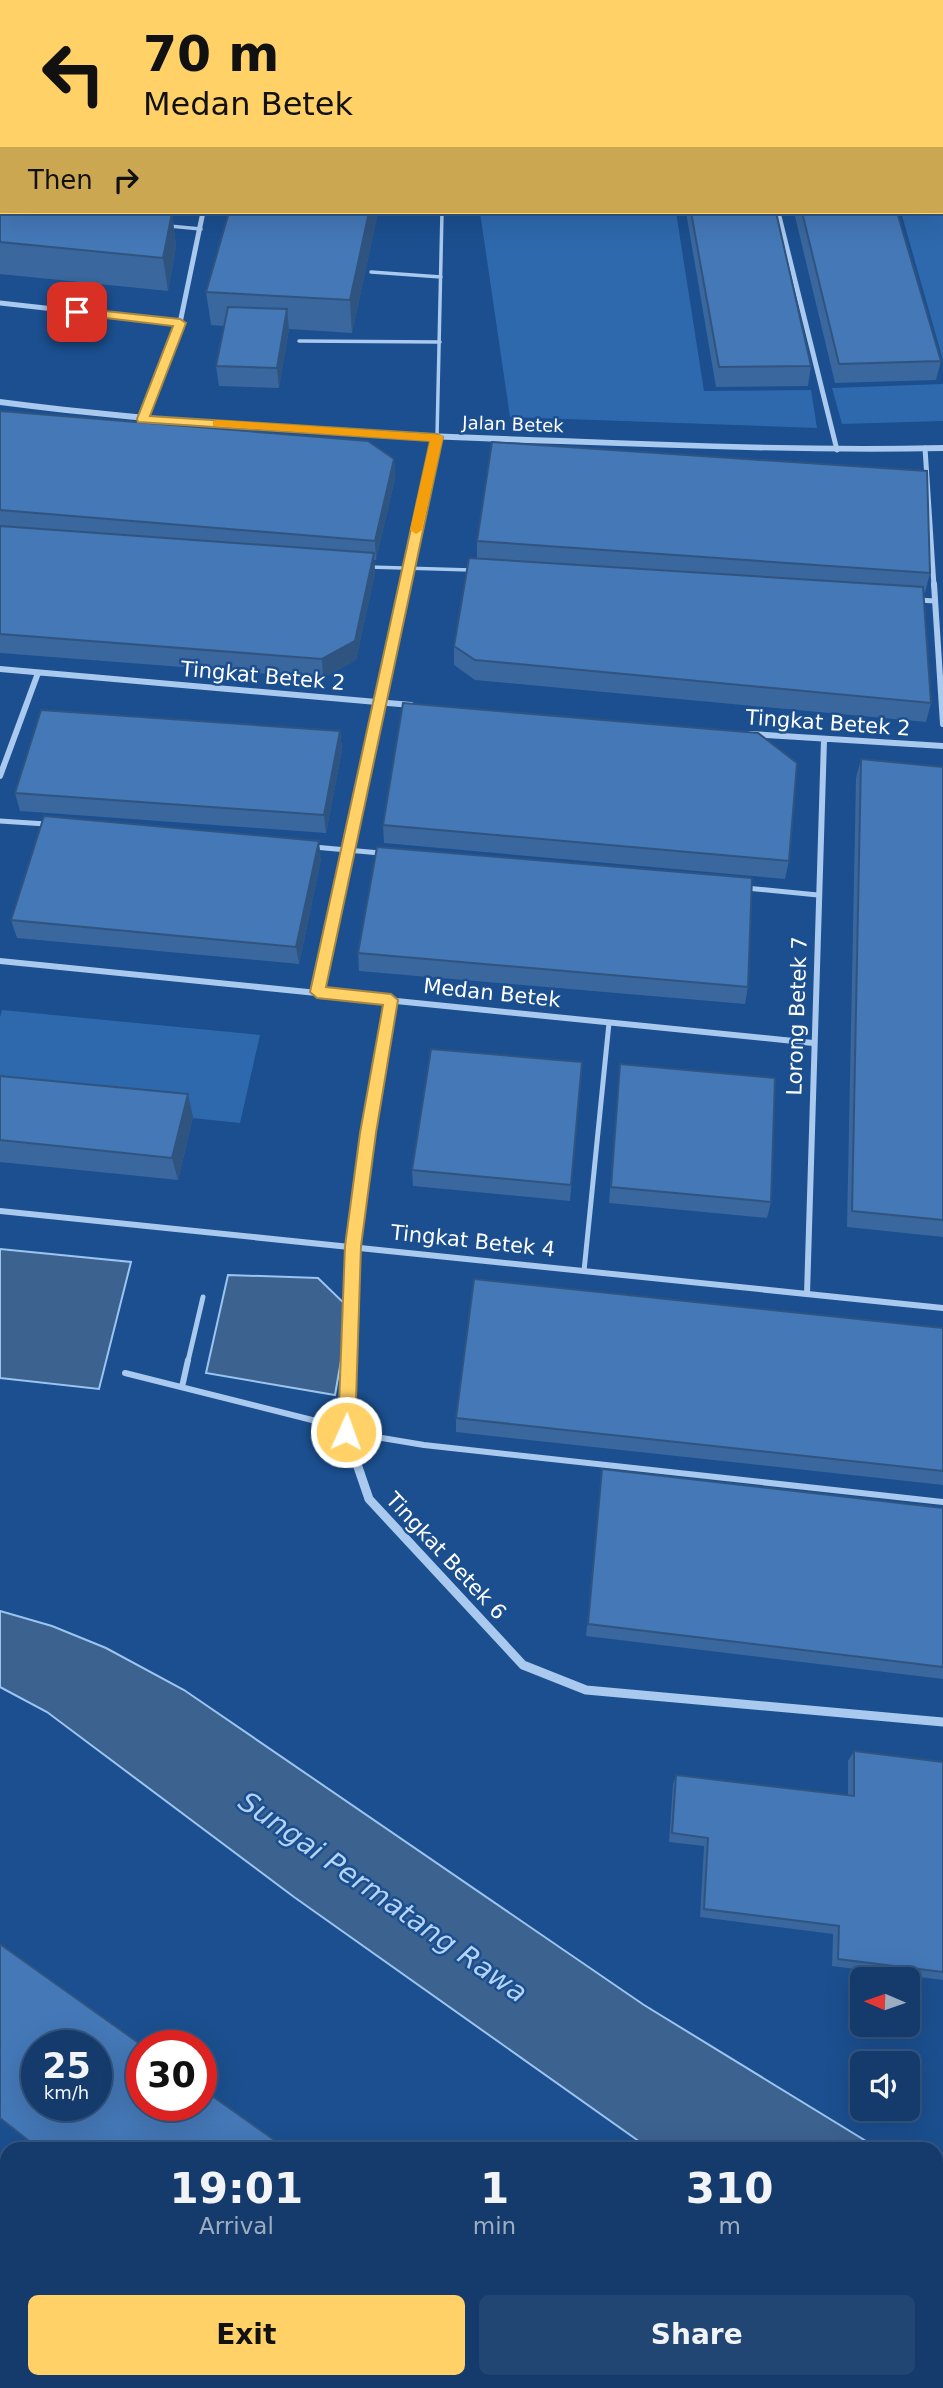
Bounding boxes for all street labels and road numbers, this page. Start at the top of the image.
street label: Jalan Betek [461,412,565,436]
street label: Tingkat Betek 2 [179,657,346,695]
street label: Tingkat Betek 2 [744,705,911,741]
street label: Lorong Betek 7 [782,936,812,1096]
street label: Medan Betek [422,974,563,1012]
street label: Tingkat Betek 4 [389,1220,556,1262]
street label: Tingkat Betek 6 [380,1487,511,1624]

